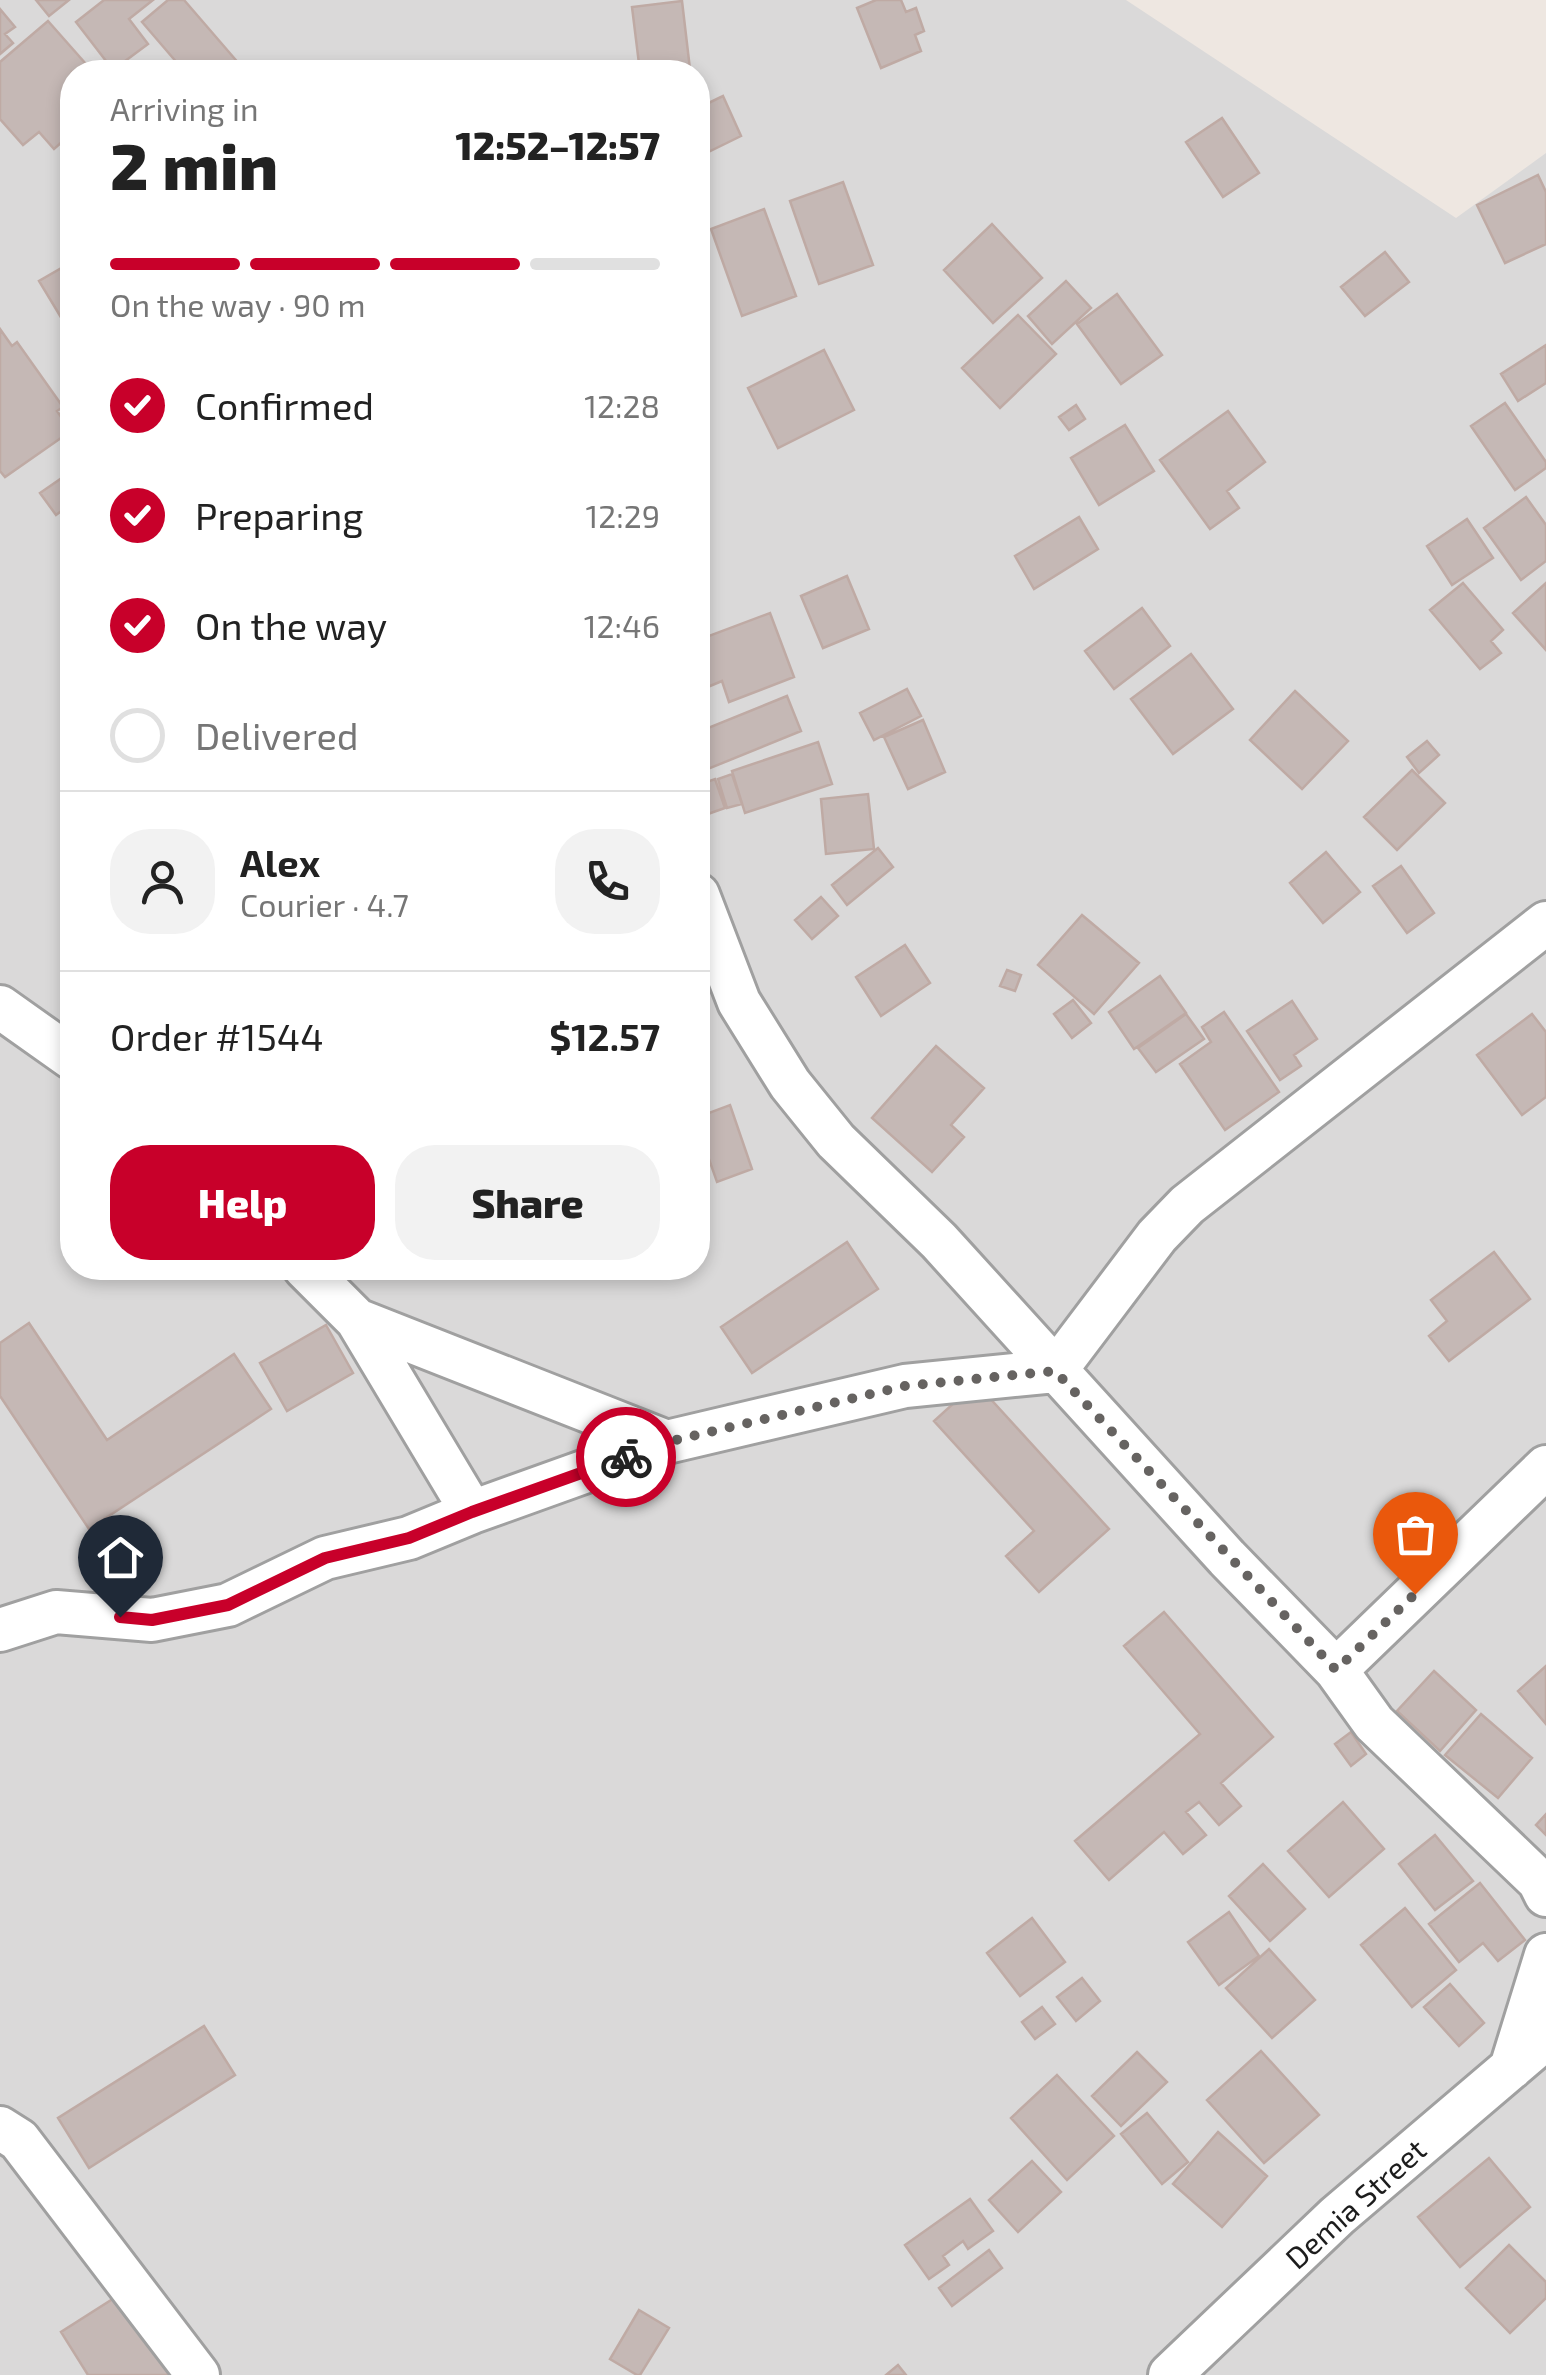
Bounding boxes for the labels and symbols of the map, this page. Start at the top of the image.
courier [576,1407,676,1507]
pin [1373,1492,1458,1595]
pin [78,1515,163,1618]
street label: Demia Street [1277,2131,1433,2275]

